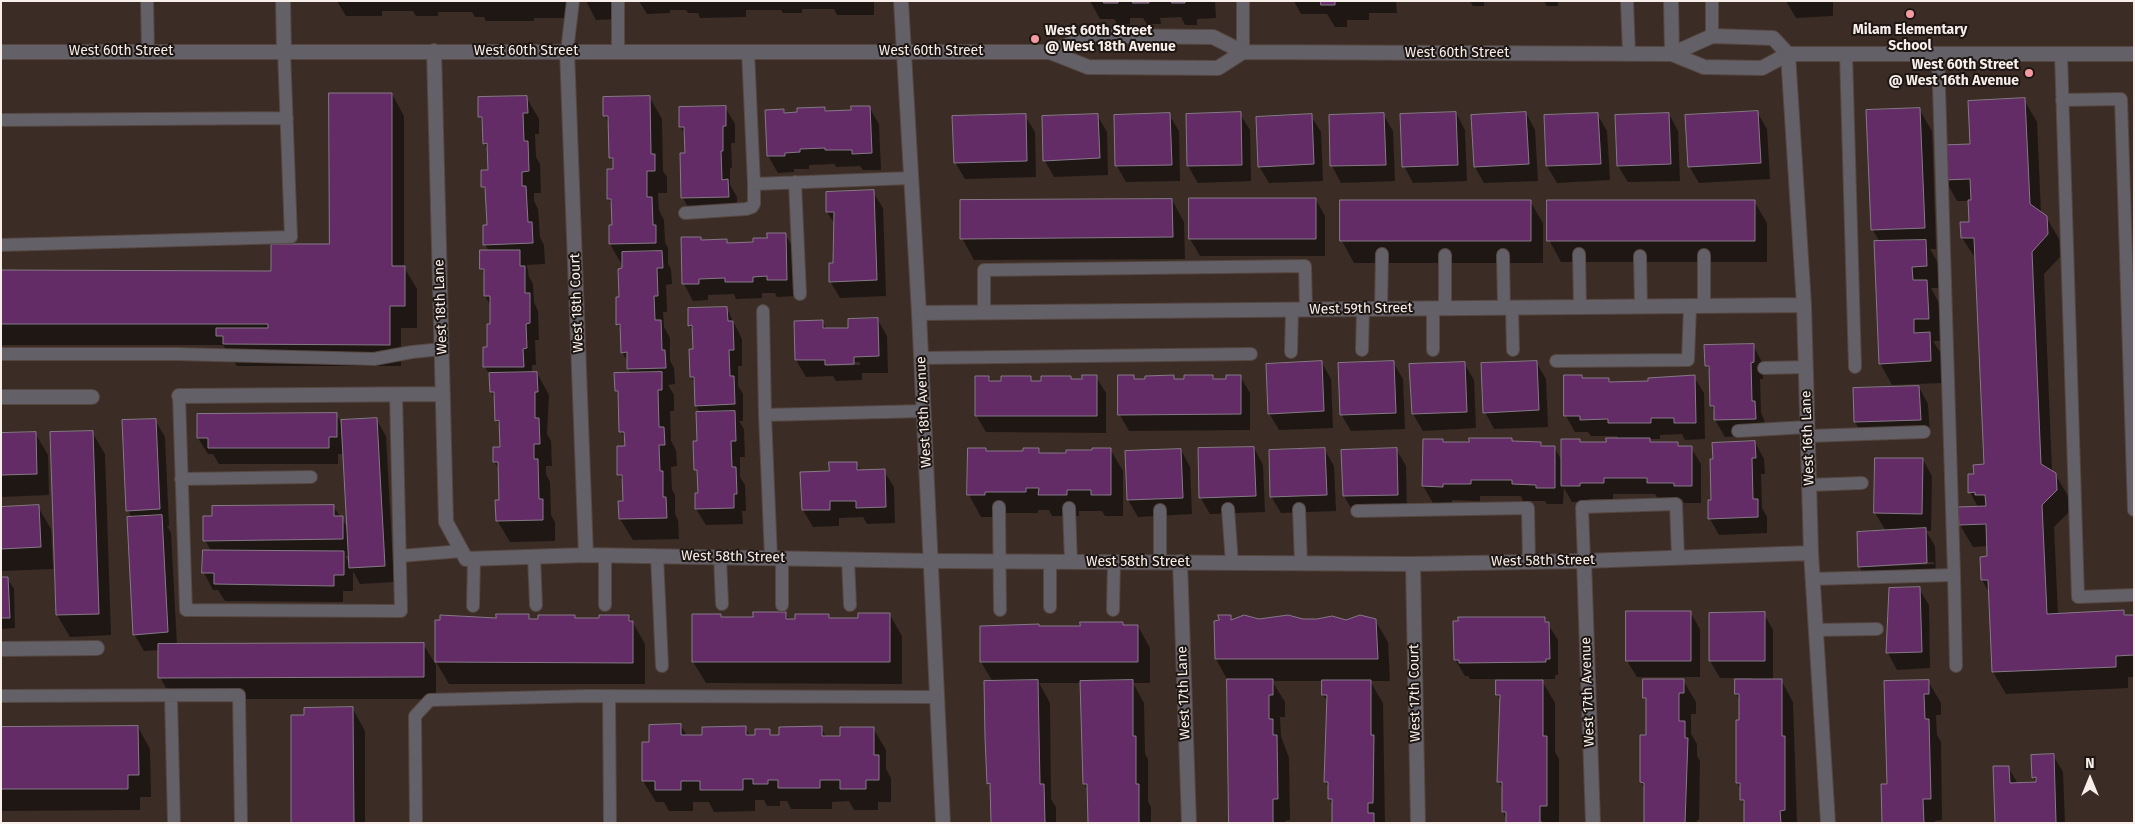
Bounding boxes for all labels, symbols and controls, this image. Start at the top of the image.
marker: Milam Elementary School [1904,8,1916,20]
place label: Milam Elementary School [1853,22,1967,54]
place label: West 60th Street @ West 18th Avenue [1045,23,1176,56]
marker: West 60th Street @ West 18th Avenue [1029,33,1041,45]
street label: West 60th Street [69,43,173,59]
street label: West 60th Street [474,43,578,59]
street label: West 60th Street [879,43,983,59]
street label: West 60th Street [1405,45,1509,61]
place label: West 60th Street @ West 16th Avenue [1888,57,2019,90]
marker: West 60th Street @ West 16th Avenue [2023,67,2035,79]
street label: West 18th Court [567,253,587,353]
street label: West 18th Lane [431,259,451,355]
street label: West 59th Street [1309,300,1413,318]
street label: West 18th Avenue [913,356,935,468]
street label: West 16th Lane [1798,390,1818,486]
street label: West 58th Street [681,548,785,566]
street label: West 58th Street [1491,552,1595,570]
street label: West 58th Street [1086,554,1190,570]
street label: West 17th Avenue [1578,637,1598,747]
street label: West 17th Court [1406,644,1424,742]
street label: West 17th Lane [1174,646,1194,740]
north arrow [2065,754,2115,804]
text: N [2085,755,2095,772]

